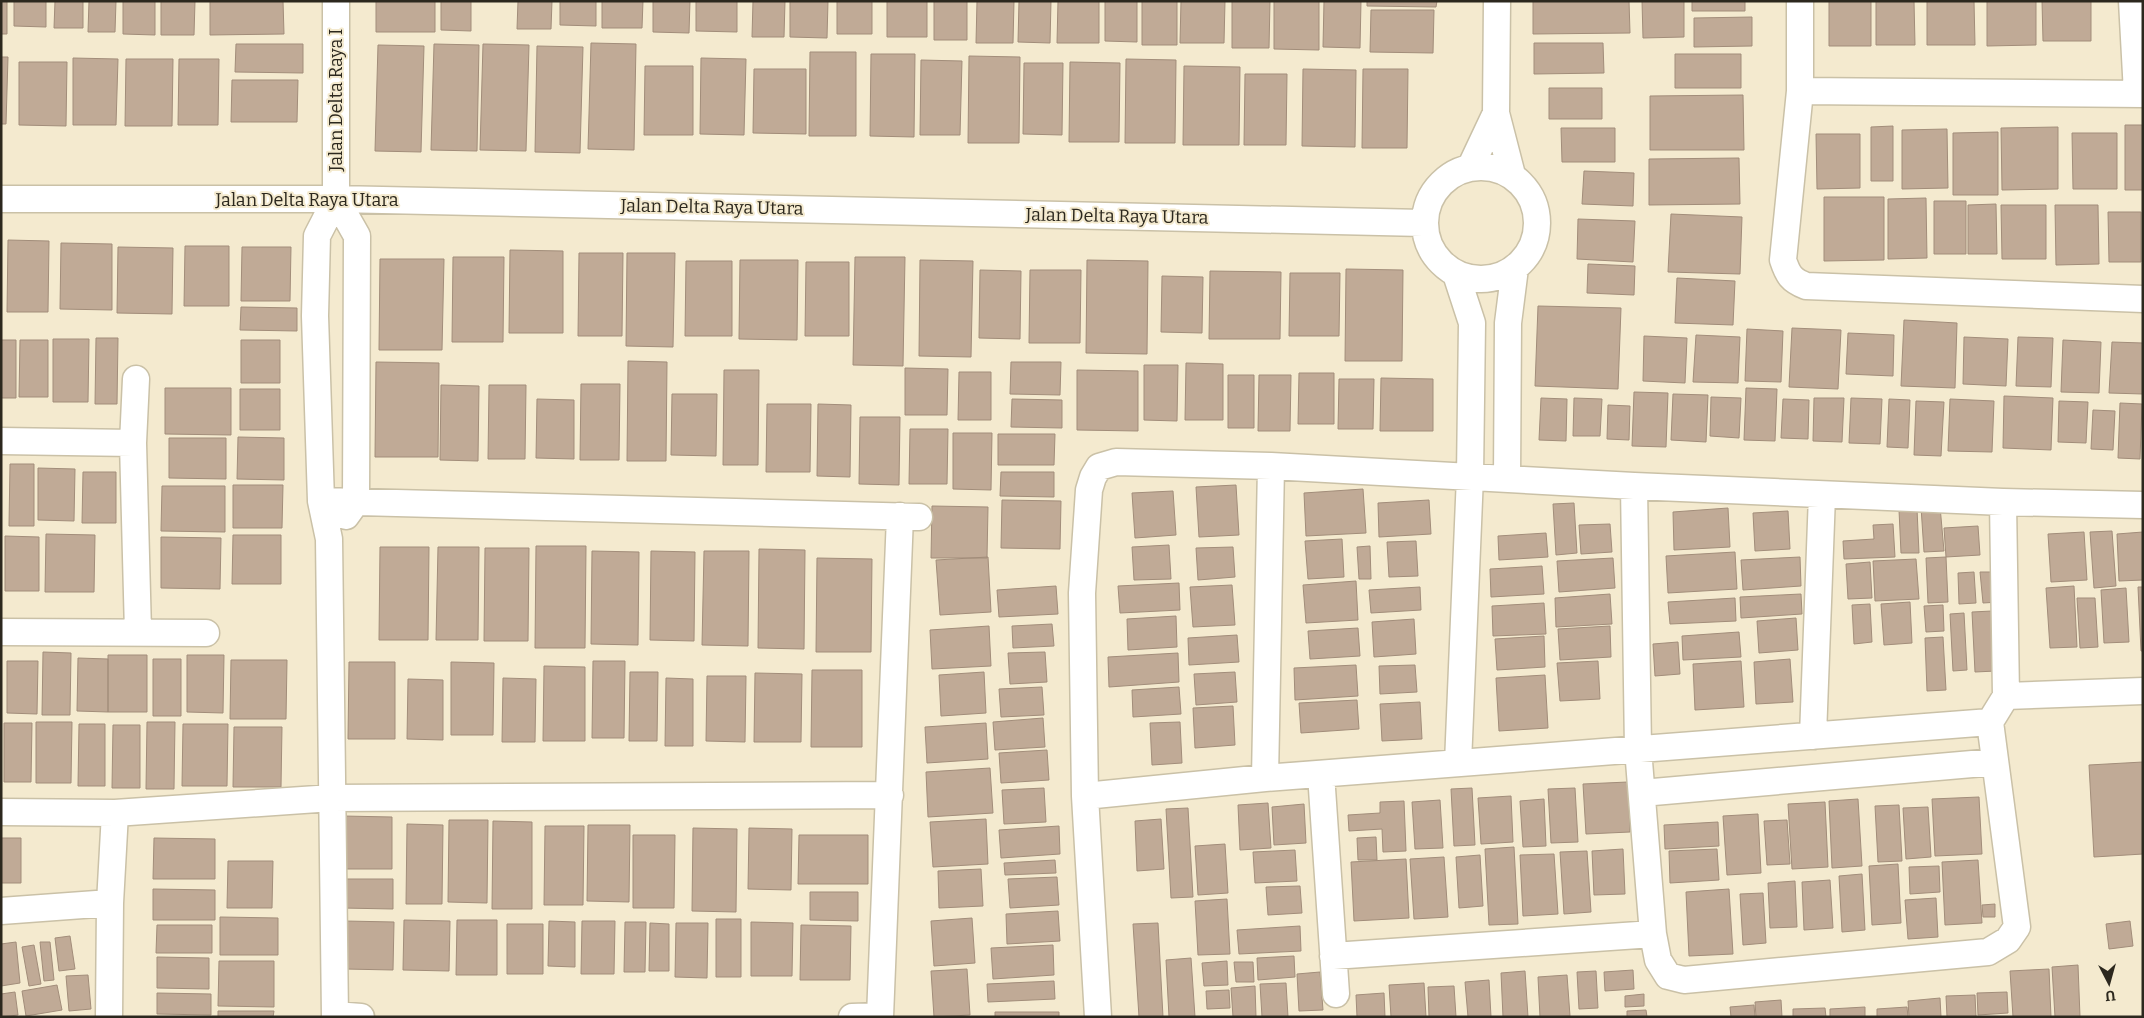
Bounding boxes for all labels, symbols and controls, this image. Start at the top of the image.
street label: Jalan Delta Raya I [325,29,347,172]
street label: Jalan Delta Raya Utara [215,189,399,211]
street label: Jalan Delta Raya Utara [619,194,804,220]
street label: Jalan Delta Raya Utara [1024,203,1209,229]
north arrow [2084,958,2134,1008]
text: U [2104,986,2116,1004]

